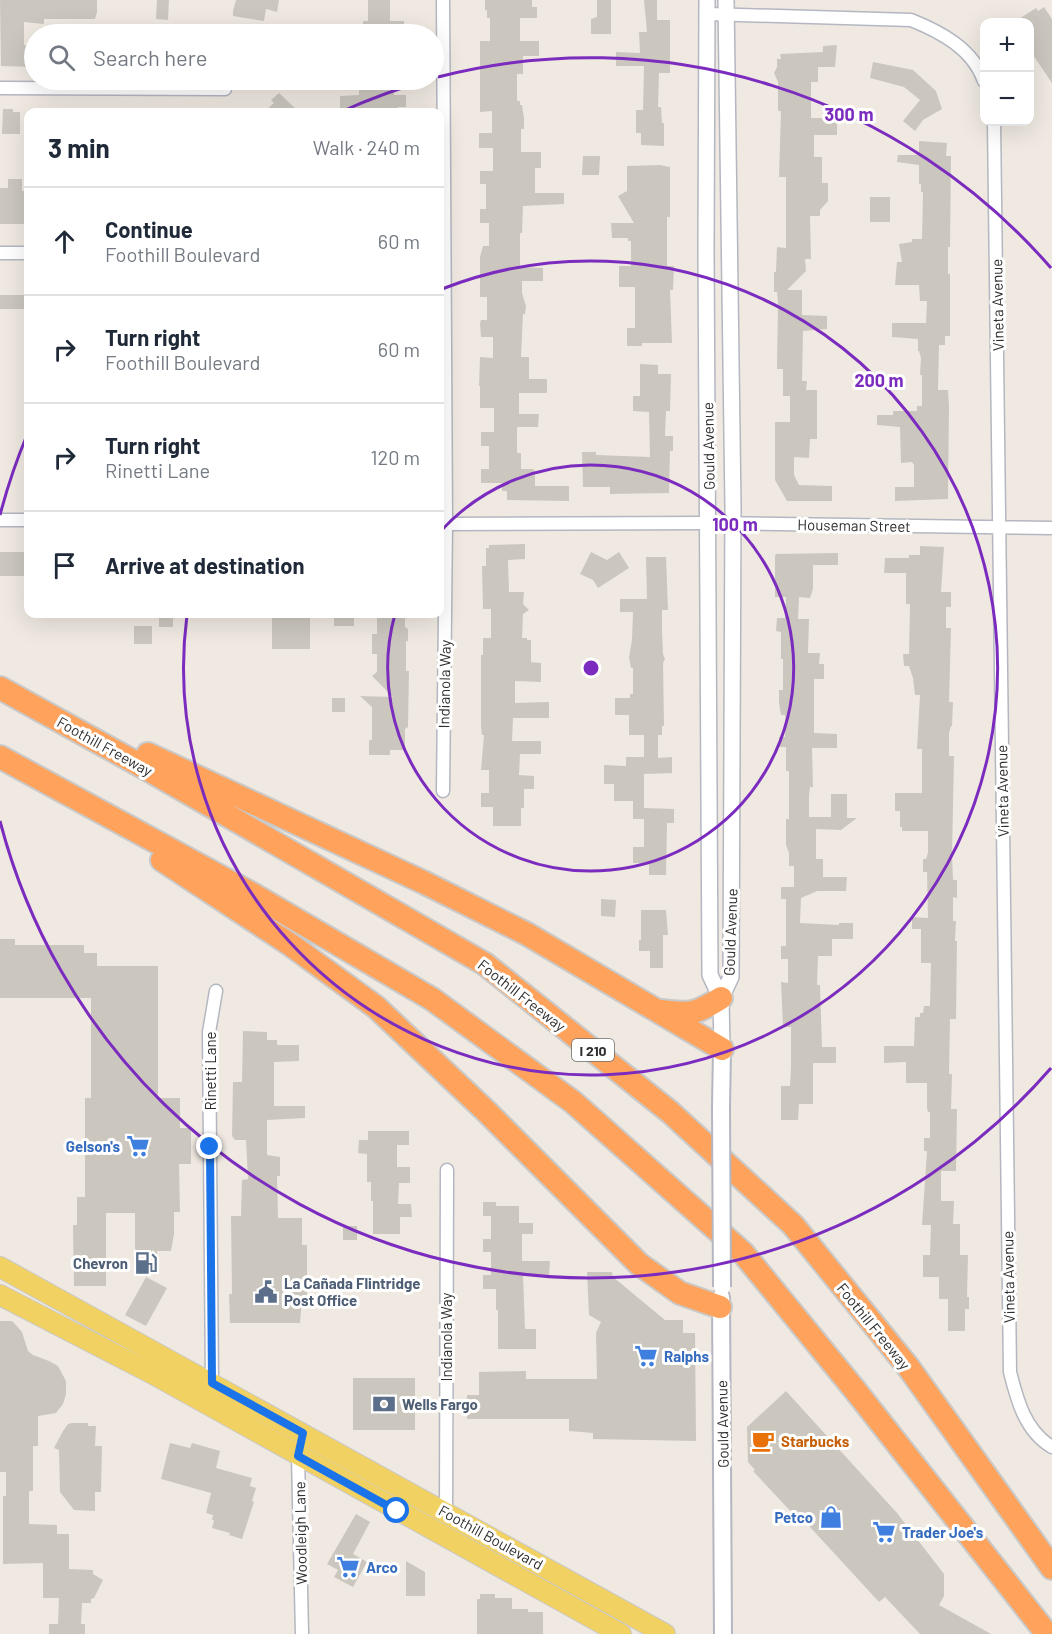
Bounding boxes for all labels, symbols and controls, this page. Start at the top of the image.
map controls [980,18,1034,126]
button: + [980,18,1034,72]
search box [24,24,444,90]
icon: search [45,41,78,74]
text: Search here [93,44,207,70]
button: − [980,72,1034,126]
text: 300 m [825,103,873,125]
text: 3 min [48,132,110,163]
text: Walk · 240 m [313,135,420,159]
text: Continue [105,216,193,242]
icon: ahead [48,225,81,258]
text: 60 m [378,229,420,253]
text: Foothill Boulevard [105,242,260,266]
street label: Vineta Avenue [987,259,1007,351]
text: Turn right [105,324,200,350]
icon: right [48,333,81,366]
text: 60 m [378,337,420,361]
text: Foothill Boulevard [105,350,260,374]
text: 200 m [854,369,904,391]
street label: Gould Avenue [698,402,718,490]
text: Turn right [105,432,200,458]
icon: right [48,441,81,474]
text: 120 m [370,445,420,469]
text: Rinetti Lane [105,458,210,482]
text: 100 m [712,513,758,535]
street label: Houseman Street [797,515,911,535]
icon: arrive [48,549,81,582]
text: Arrive at destination [105,552,304,578]
street label: Indianola Way [434,639,454,729]
centre of rings [581,658,601,678]
street label: Foothill Freeway [54,712,156,780]
street label: Vineta Avenue [992,745,1012,837]
street label: Gould Avenue [719,888,741,976]
street label: Foothill Freeway [475,955,569,1035]
street label: Rinetti Lane [201,1032,219,1110]
road number: I 210 [572,1039,614,1061]
supermarket icon: Gelson's [125,1133,151,1159]
route end [196,1133,222,1159]
place label: Gelson's [66,1137,120,1155]
street label: Vineta Avenue [998,1231,1018,1323]
fuel station icon: Chevron [133,1250,159,1276]
place label: Chevron [73,1254,128,1272]
place label: La Cañada Flintridge Post Office [284,1274,420,1309]
public building icon: La Cañada Flintridge Post Office [253,1279,279,1305]
street label: Foothill Freeway [834,1279,914,1373]
street label: Indianola Way [437,1293,455,1381]
supermarket icon: Ralphs [633,1343,659,1369]
place label: Ralphs [664,1347,710,1365]
street label: Gould Avenue [712,1380,732,1468]
bank icon: Wells Fargo [371,1391,397,1417]
place label: Wells Fargo [402,1395,478,1413]
cafe icon: Starbucks [750,1428,776,1454]
place label: Starbucks [781,1432,850,1450]
street label: Woodleigh Lane [290,1481,310,1585]
route start [383,1497,409,1523]
street label: Foothill Boulevard [436,1501,546,1573]
shop icon: Petco [818,1504,844,1530]
place label: Petco [775,1508,813,1526]
supermarket icon: Trader Joe's [871,1519,897,1545]
place label: Trader Joe's [902,1523,984,1541]
supermarket icon: Arco [335,1554,361,1580]
place label: Arco [366,1558,398,1576]

